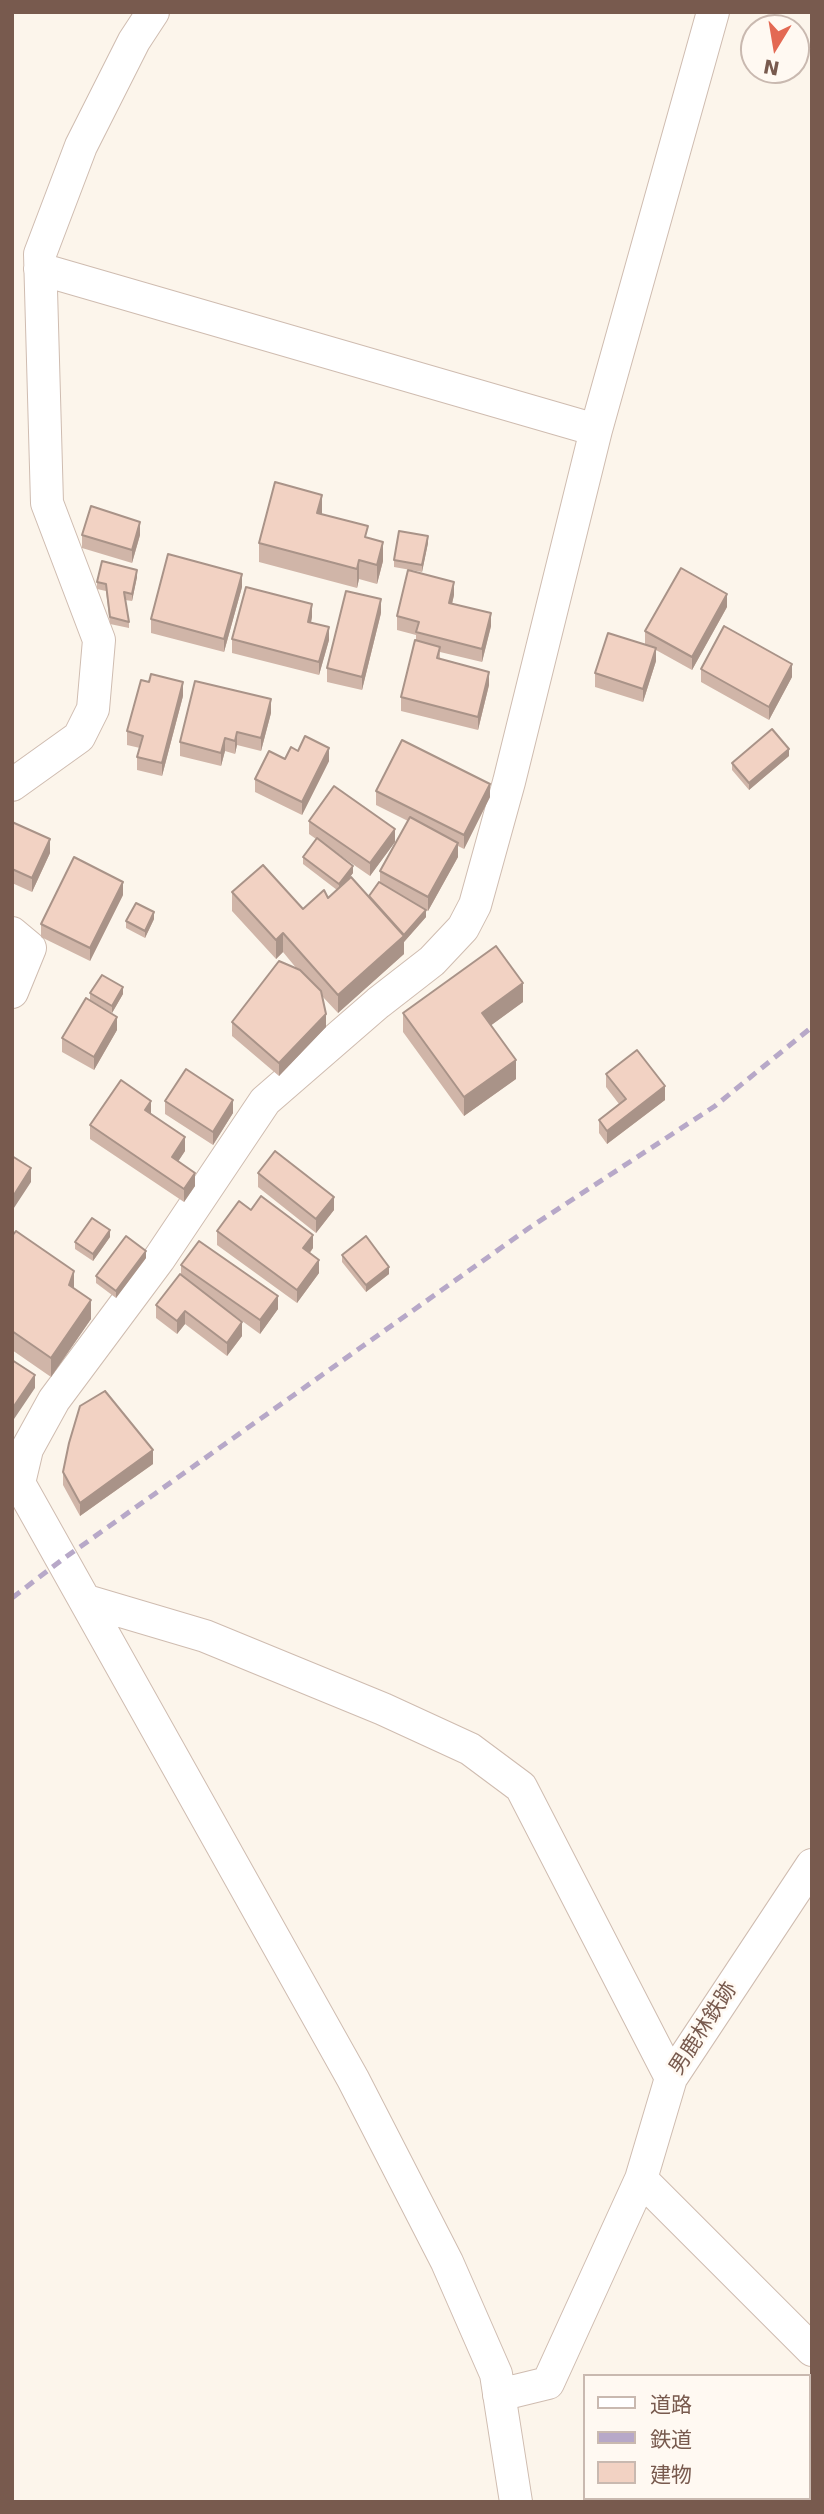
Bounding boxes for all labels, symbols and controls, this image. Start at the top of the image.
north arrow [740,14,810,84]
text: N [761,55,781,80]
street label: 男鹿林鉄跡 [665,1978,743,2080]
legend [582,2374,810,2500]
text: 道路 [650,2393,692,2417]
text: 鉄道 [650,2428,692,2452]
text: 建物 [650,2463,692,2487]

